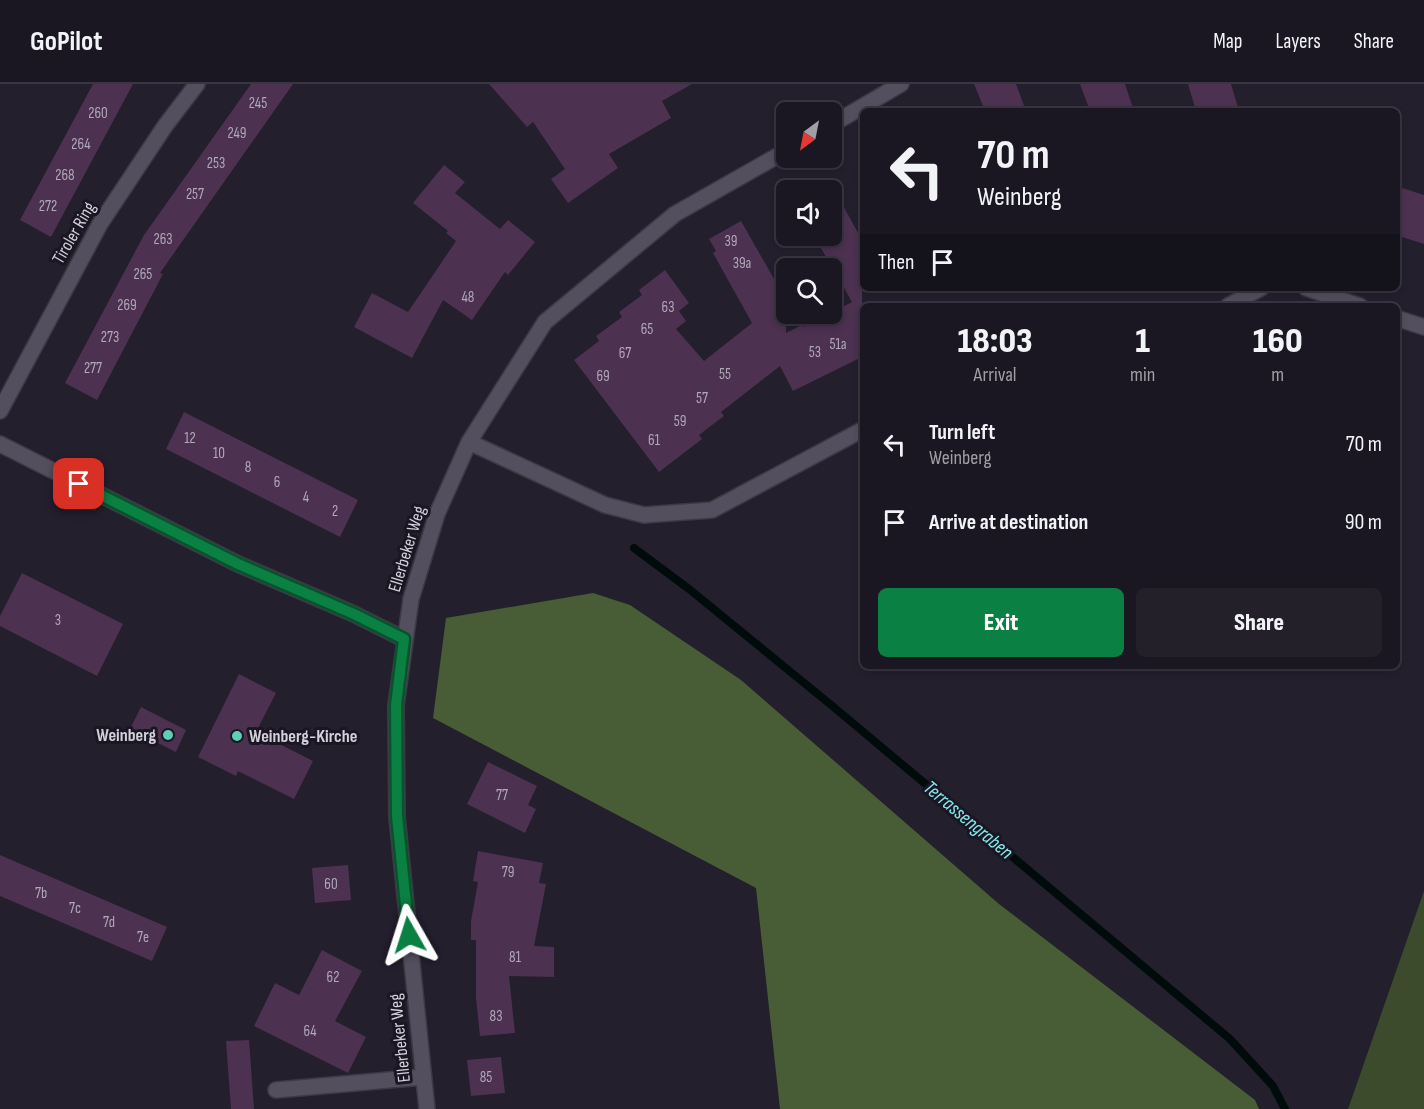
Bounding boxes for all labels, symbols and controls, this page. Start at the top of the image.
text: GoPilot [30,25,102,58]
text: Map [1213,29,1242,54]
text: Layers [1275,29,1321,54]
text: Share [1354,29,1394,54]
house number: 245 [249,94,267,113]
north arrow [776,102,842,168]
map controls [776,102,842,324]
house number: 260 [88,104,108,123]
house number: 249 [227,124,247,143]
text: 70 m [977,130,1050,181]
icon: left [878,132,956,210]
house number: 264 [71,135,91,154]
house number: 253 [207,154,225,173]
house number: 268 [55,166,75,185]
button: sound [776,180,842,246]
text: Weinberg [977,181,1061,213]
house number: 257 [186,185,204,204]
house number: 272 [39,197,57,216]
street label: Tiroler Ring [48,198,100,268]
house number: 263 [153,230,173,249]
house number: 39 [725,232,737,251]
icon: arrive [926,246,959,279]
text: Then [878,249,914,276]
house number: 39a [733,254,752,273]
button: search [776,258,842,324]
house number: 265 [134,265,152,284]
house number: 48 [462,288,474,307]
house number: 269 [117,296,137,315]
house number: 63 [662,298,674,317]
house number: 65 [641,320,653,339]
text: 18:03 [957,320,1033,363]
text: 1 [1135,320,1150,363]
text: 160 [1253,320,1303,363]
house number: 273 [101,328,119,347]
house number: 51a [829,335,847,354]
house number: 53 [809,343,821,362]
house number: 67 [619,344,631,363]
house number: 277 [84,359,102,378]
text: Arrival [974,363,1017,387]
text: min [1130,363,1155,387]
text: m [1271,363,1284,387]
house number: 55 [719,365,731,384]
house number: 69 [596,367,610,386]
house number: 57 [696,389,708,408]
house number: 59 [674,412,686,431]
text: Turn left [929,419,995,446]
icon: left [878,428,911,461]
house number: 12 [184,429,196,448]
house number: 61 [648,431,661,450]
text: 70 m [1346,431,1382,458]
house number: 10 [213,444,225,463]
text: Weinberg [929,446,992,470]
pin [53,458,104,509]
house number: 8 [245,458,251,477]
icon: arrive [62,467,95,500]
house number: 6 [274,473,280,492]
house number: 4 [303,488,309,507]
house number: 2 [332,502,338,521]
street label: Ellerbeker Weg [384,503,430,595]
icon: arrive [878,506,911,539]
text: Arrive at destination [929,509,1088,536]
text: 90 m [1345,509,1382,536]
button: Exit [878,588,1124,657]
button: Share [1136,588,1382,657]
house number: 3 [55,611,61,630]
place label: Weinberg [96,725,156,746]
place label: Weinberg-Kirche [249,726,357,747]
marker: Weinberg [161,728,175,742]
marker: Weinberg-Kirche [230,729,244,743]
water label: Terrassengraben [918,776,1018,864]
house number: 77 [496,786,508,805]
house number: 79 [502,863,514,882]
house number: 60 [324,875,338,894]
house number: 7b [35,884,47,903]
house number: 7c [69,899,81,918]
position arrow [377,903,441,967]
house number: 7d [103,913,115,932]
house number: 7e [137,928,149,947]
house number: 81 [509,948,522,967]
house number: 62 [327,968,339,987]
street label: Ellerbeker Weg [385,993,415,1083]
house number: 83 [490,1007,502,1026]
house number: 64 [303,1022,317,1041]
house number: 85 [480,1068,492,1087]

